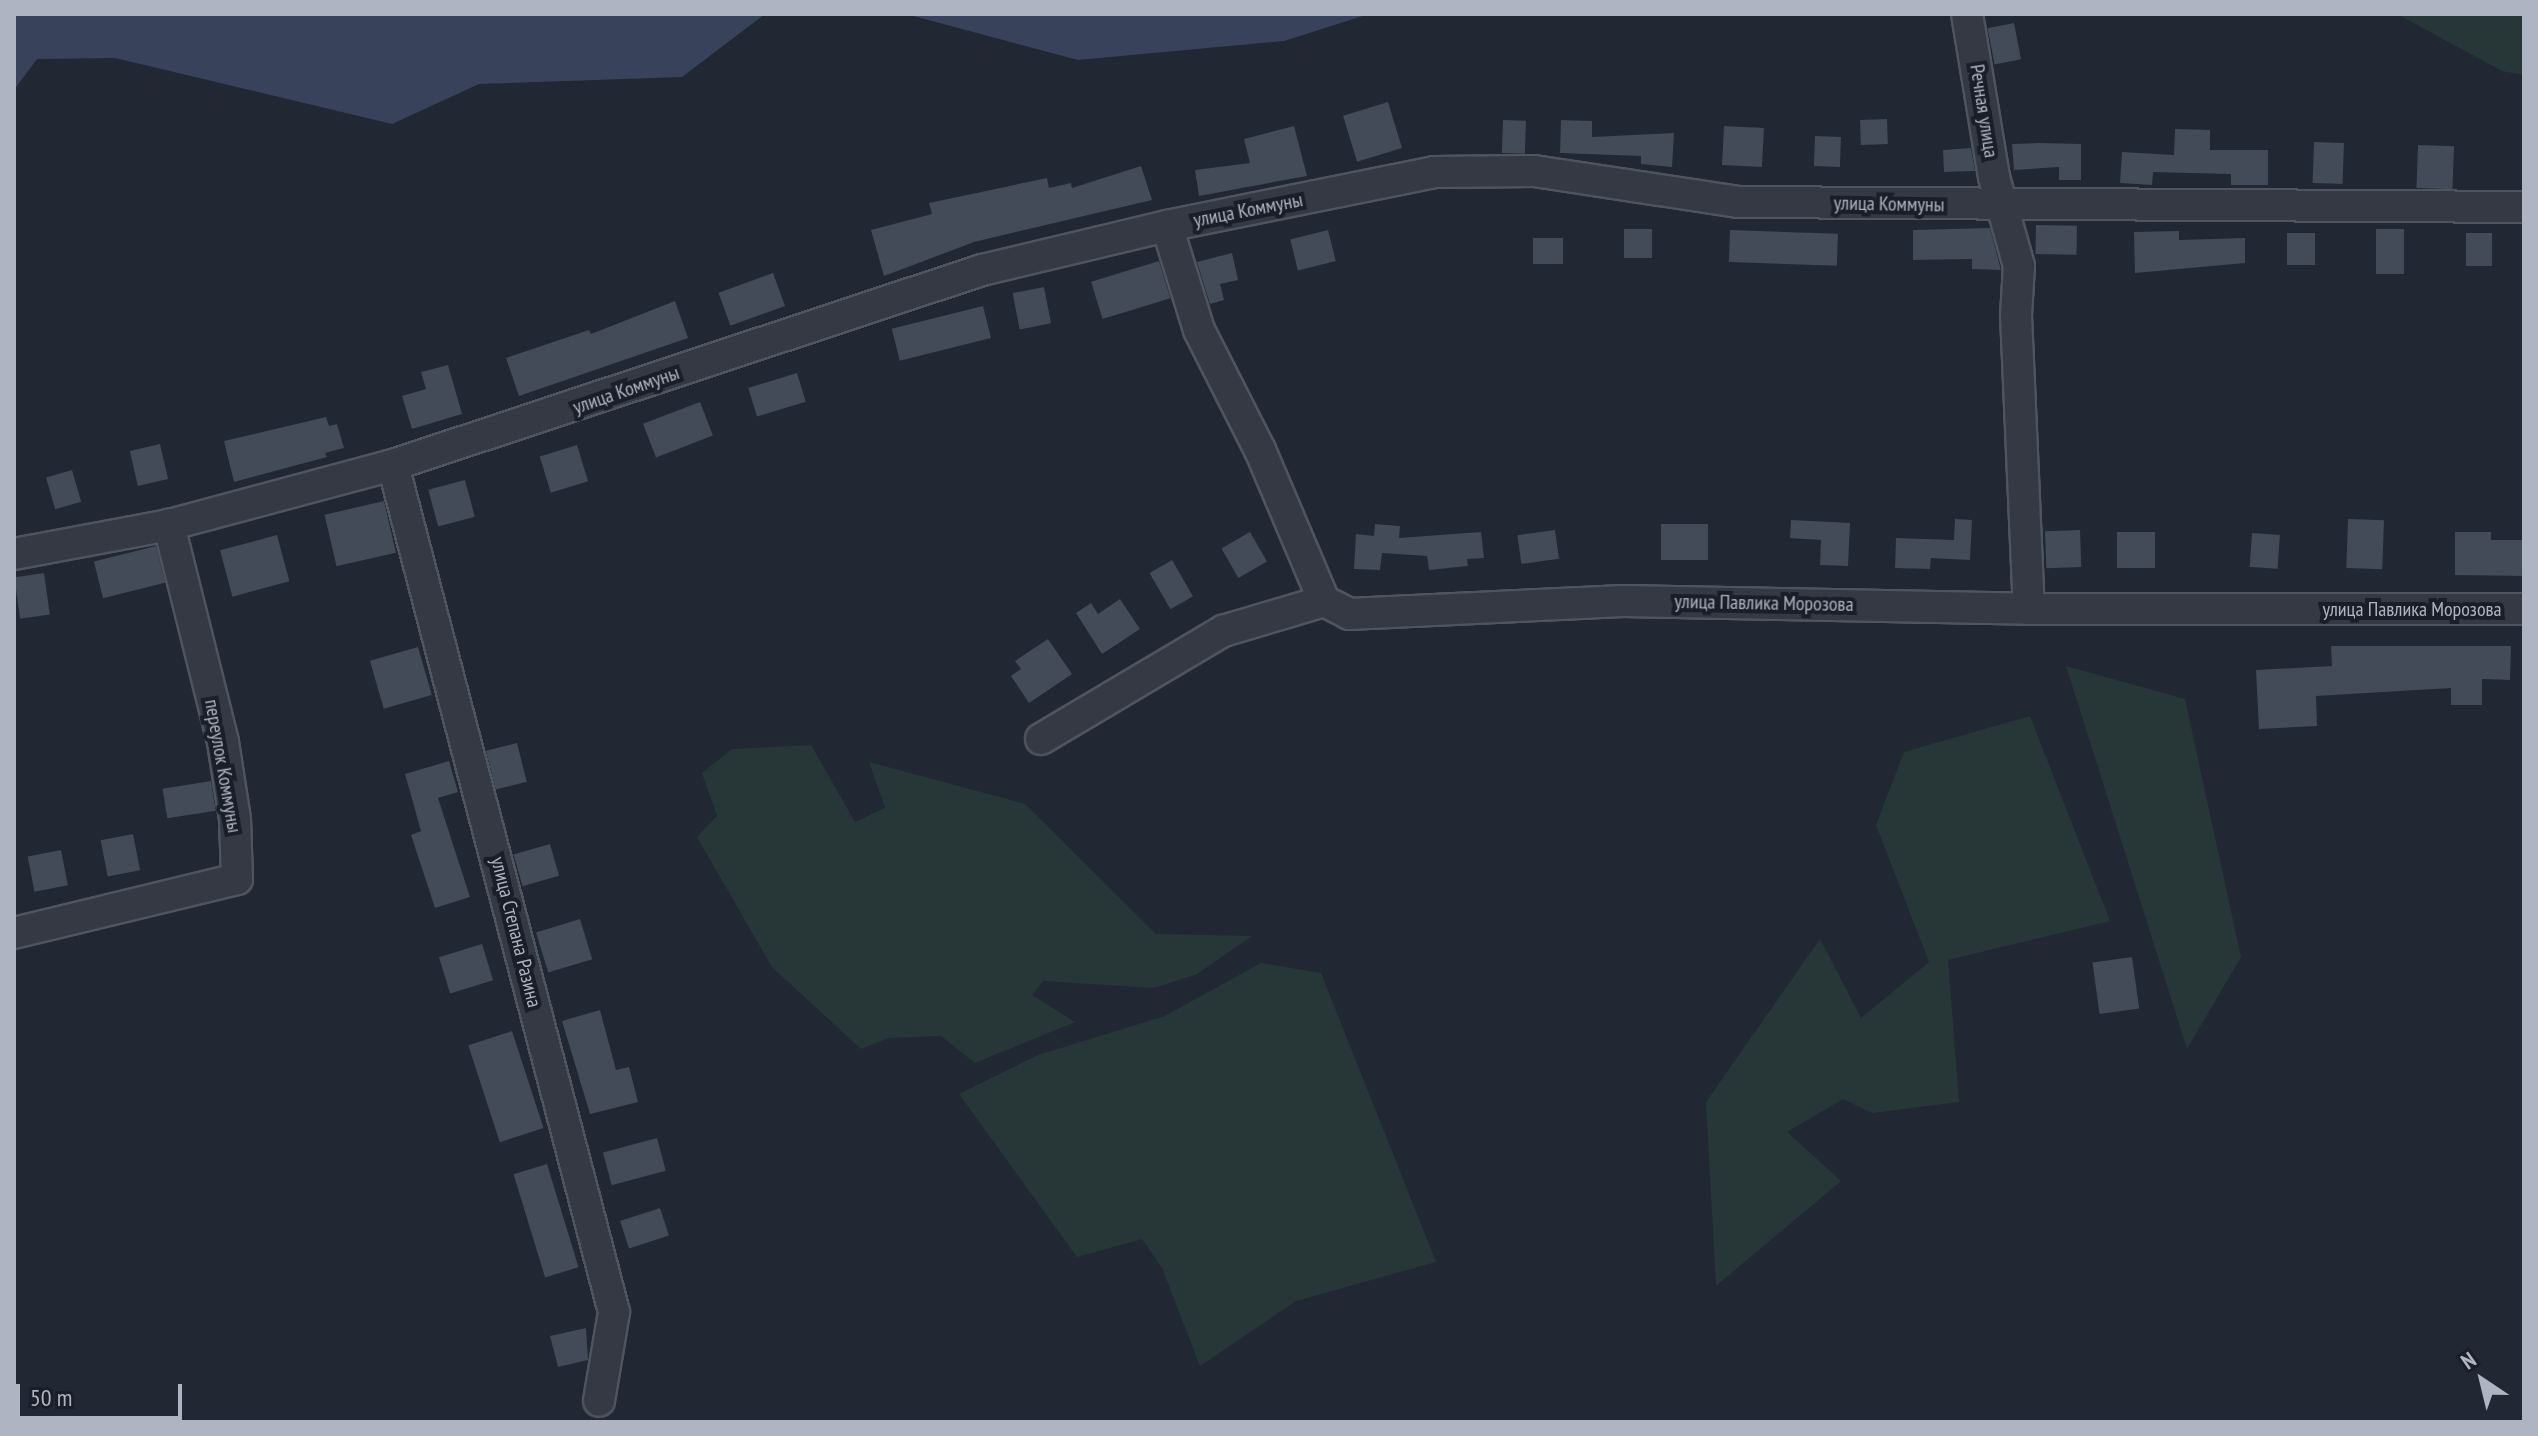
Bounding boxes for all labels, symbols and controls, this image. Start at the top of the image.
street label: Речная улица [1965,63,2003,159]
street label: улица Коммуны [1191,188,1305,232]
street label: улица Коммуны [1833,191,1945,217]
street label: улица Коммуны [570,361,682,419]
street label: улица Павлика Морозова [1674,589,1854,617]
street label: улица Павлика Морозова [2322,597,2502,621]
street label: переулок Коммуны [199,697,247,835]
street label: улица Степана Разина [486,854,546,1010]
north arrow [2442,1340,2522,1420]
text: N [2455,1345,2481,1375]
scale bar [20,1368,186,1418]
text: 50 m [30,1382,72,1413]

